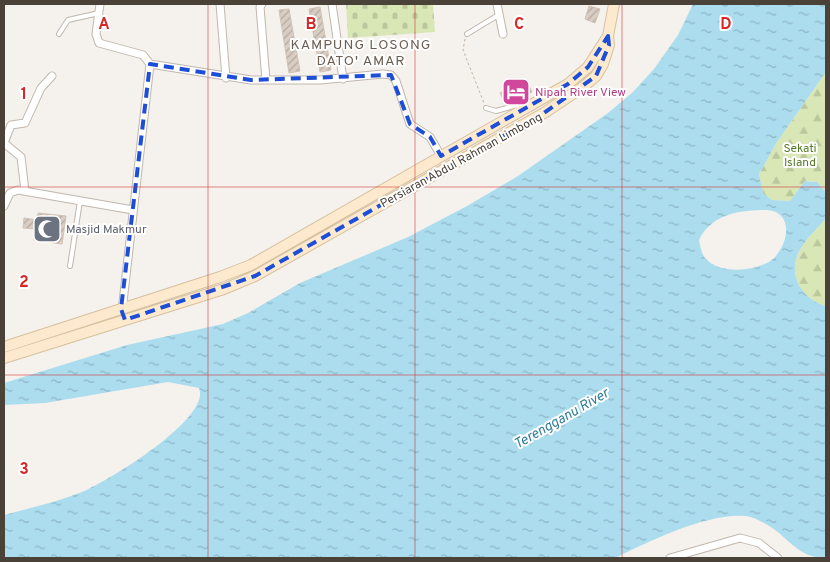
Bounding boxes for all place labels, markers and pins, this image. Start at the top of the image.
hotel icon: Nipah River View [501,77,531,107]
place label: Nipah River View [535,85,626,101]
mosque icon: Masjid Makmur [32,214,62,244]
place label: Masjid Makmur [66,222,147,238]

